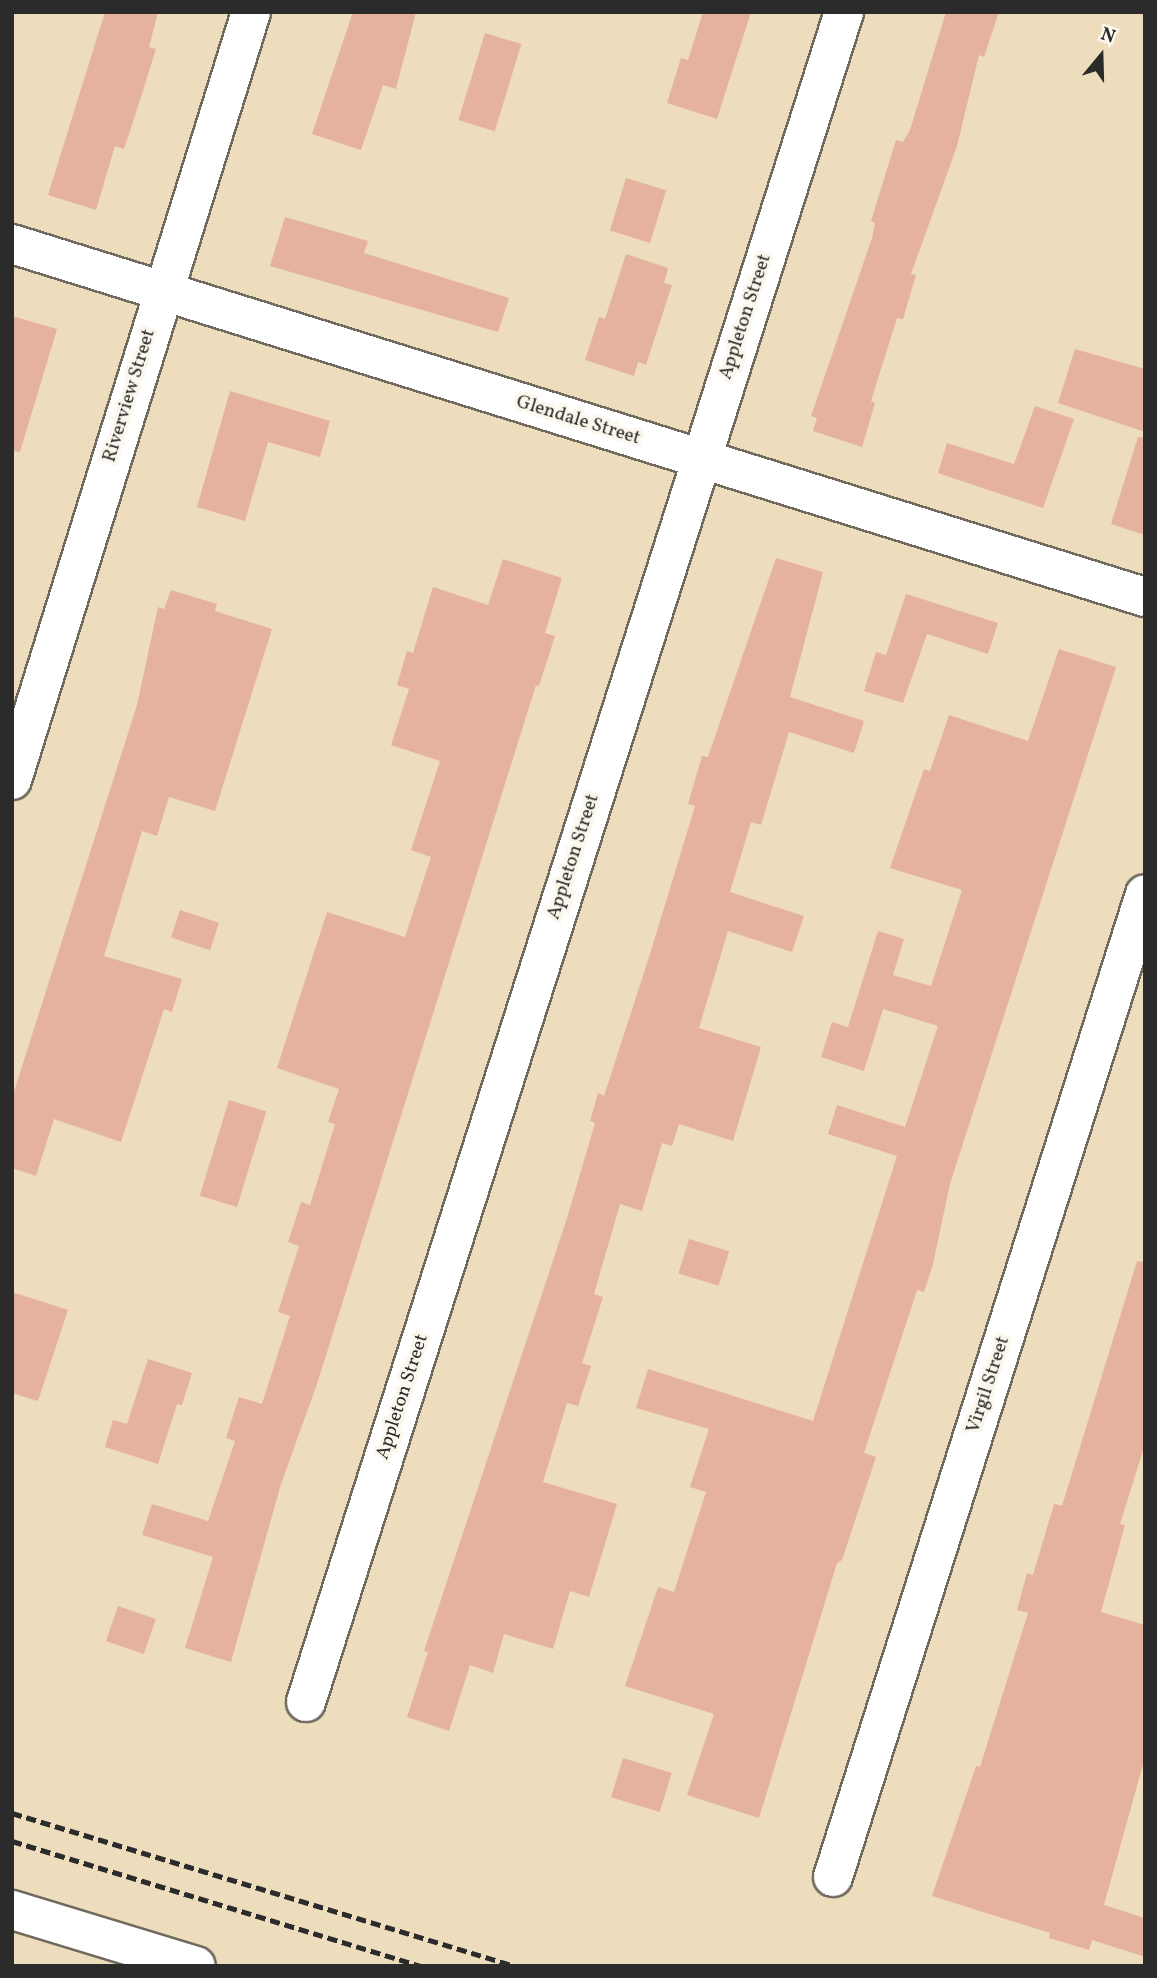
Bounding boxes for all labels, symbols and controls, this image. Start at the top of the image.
north arrow [1066,21,1136,91]
text: N [1097,22,1119,51]
street label: Appleton Street [715,251,777,383]
street label: Riverview Street [99,326,161,466]
street label: Glendale Street [513,391,643,451]
street label: Appleton Street [543,791,605,923]
street label: Appleton Street [372,1331,434,1463]
street label: Virgil Street [963,1334,1015,1436]

